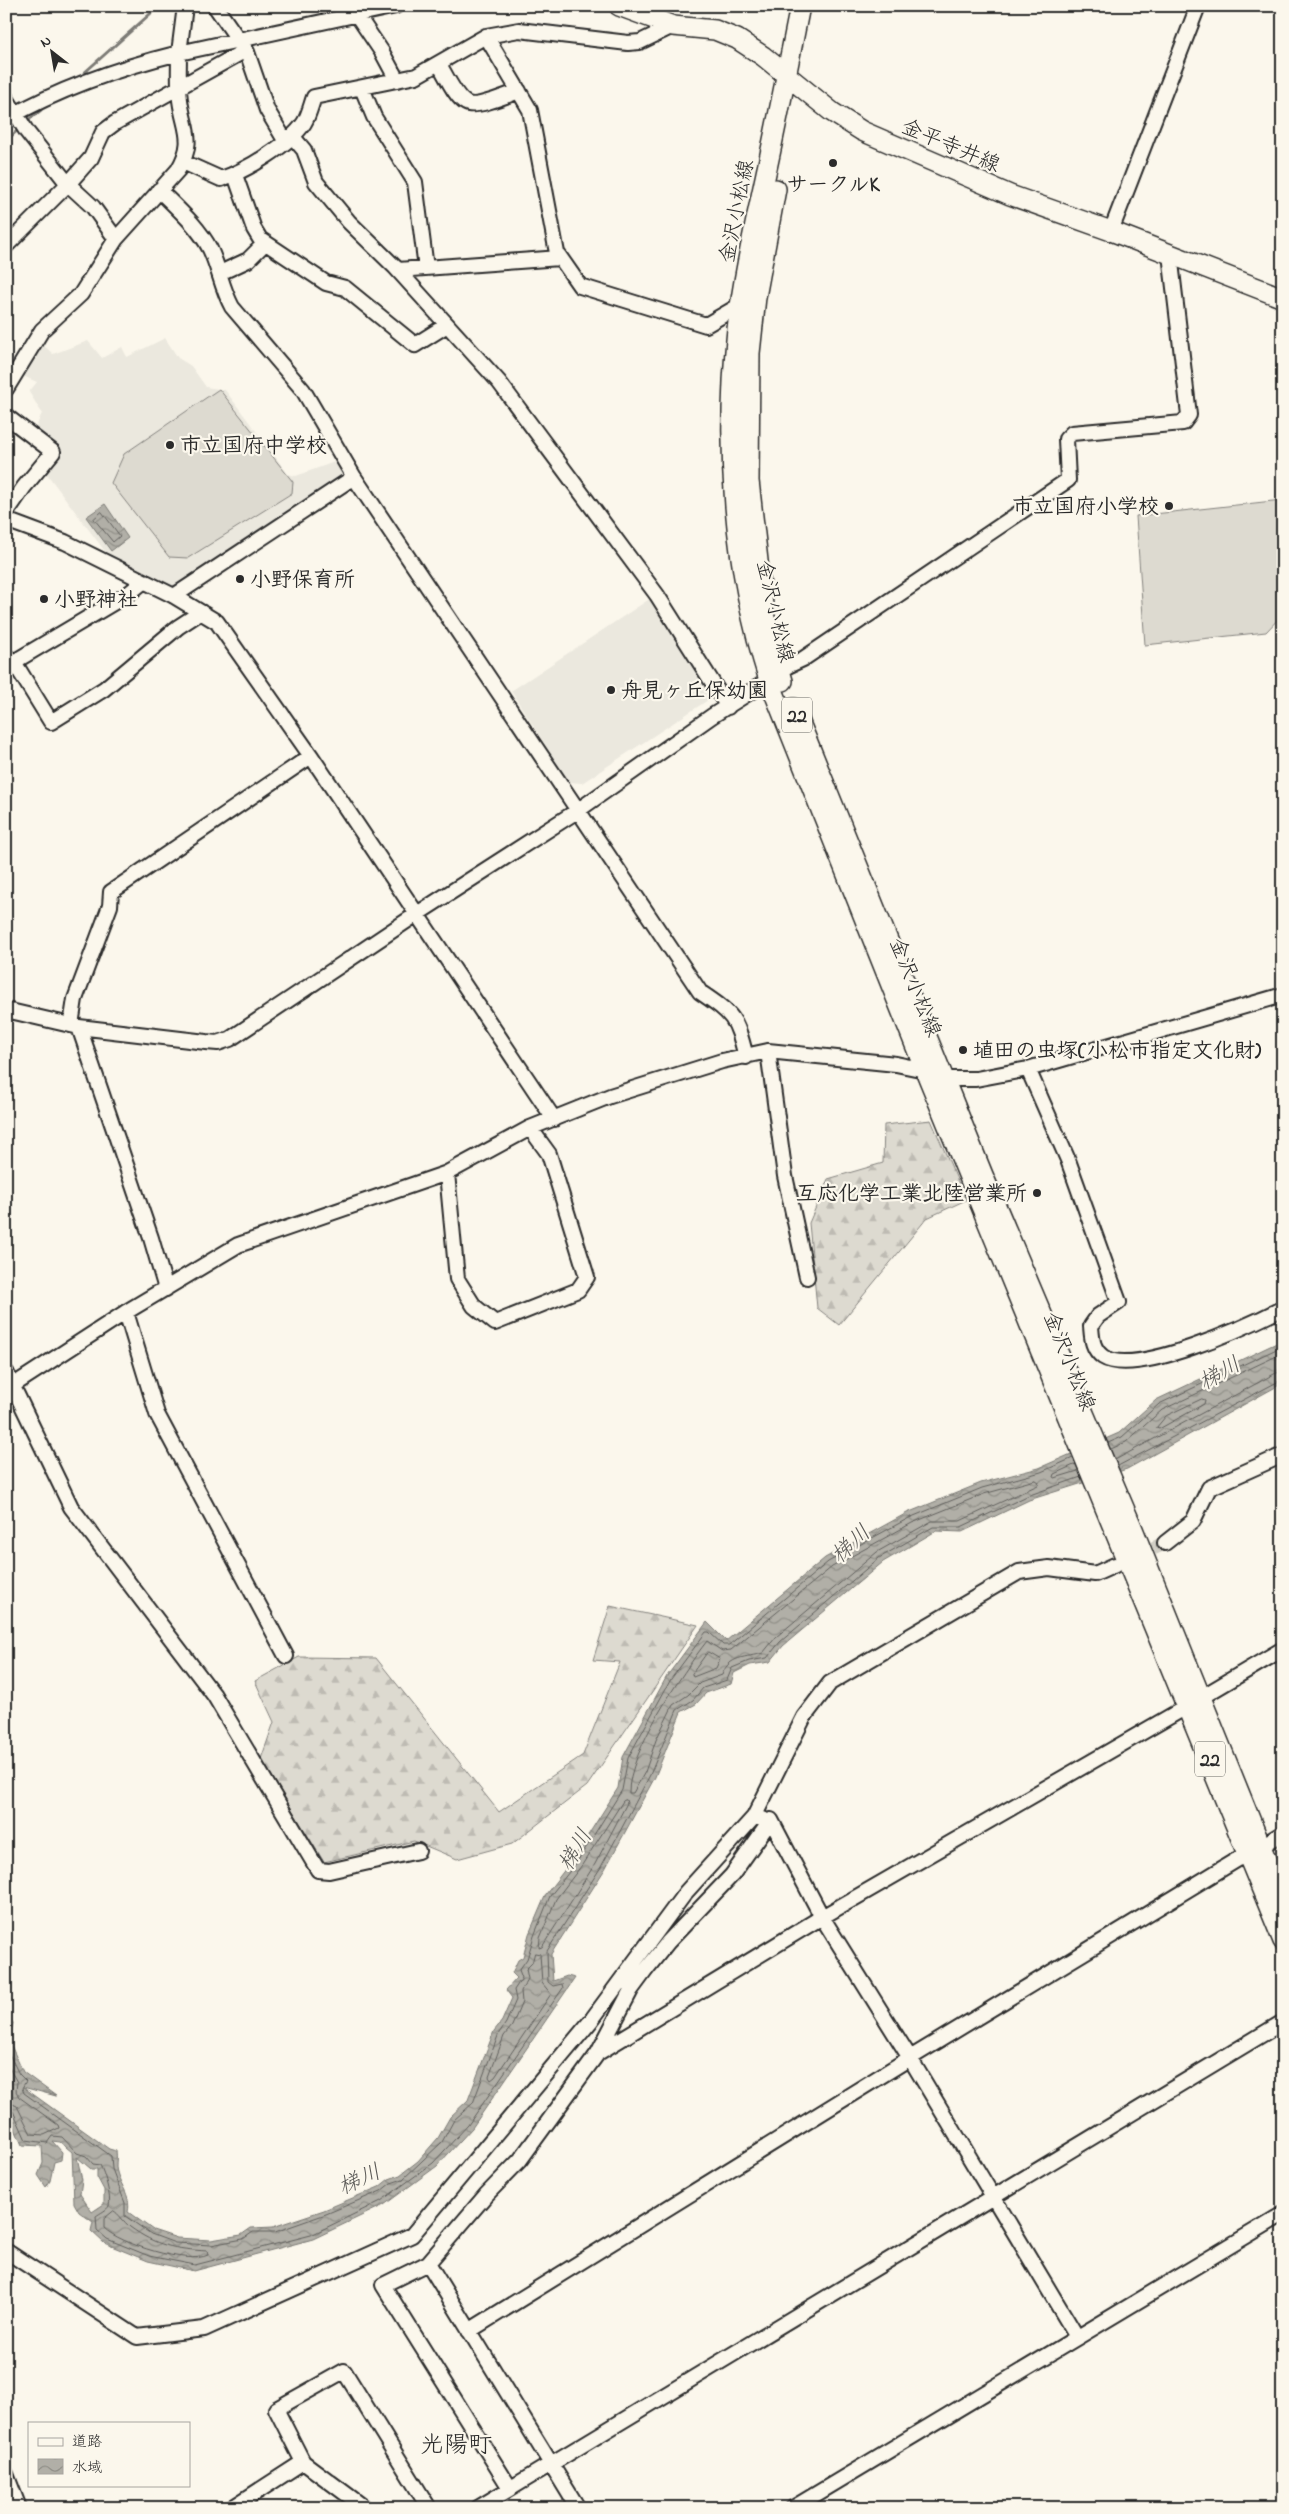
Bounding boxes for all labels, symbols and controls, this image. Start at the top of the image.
north arrow [28,28,78,78]
text: N [37,31,56,54]
street label: 金平寺井線 [896,113,1004,181]
street label: 金沢小松線 [713,157,763,266]
marker: サークルK [827,157,839,169]
place label: サークルK [786,171,880,201]
place label: 市立国府中学校 [180,432,327,462]
marker: 市立国府中学校 [164,439,176,451]
place label: 市立国府小学校 [1012,493,1159,523]
marker: 市立国府小学校 [1163,500,1175,512]
street label: 金沢小松線 [748,557,800,666]
place label: 小野保育所 [250,566,355,596]
marker: 小野保育所 [234,573,246,585]
place label: 小野神社 [54,586,138,616]
marker: 小野神社 [38,593,50,605]
place label: 舟見ヶ丘保幼園 [621,677,768,707]
marker: 舟見ヶ丘保幼園 [605,684,617,696]
road number: 22 [782,698,812,732]
street label: 金沢小松線 [881,933,948,1042]
place label: 埴田の虫塚(小松市指定文化財) [973,1037,1262,1067]
marker: 埴田の虫塚(小松市指定文化財) [957,1044,969,1056]
place label: 互応化学工業北陸営業所 [796,1180,1027,1210]
marker: 互応化学工業北陸営業所 [1031,1187,1043,1199]
street label: 金沢小松線 [1035,1307,1102,1416]
water label: 梯川 [1193,1350,1248,1399]
water label: 梯川 [825,1518,879,1572]
road number: 22 [1195,1742,1225,1776]
water label: 梯川 [552,1823,602,1878]
water label: 梯川 [334,2157,387,2204]
legend [28,2422,190,2486]
district label: 光陽町 [420,2429,492,2464]
text: 道路 [72,2431,102,2453]
text: 水域 [72,2457,102,2479]

